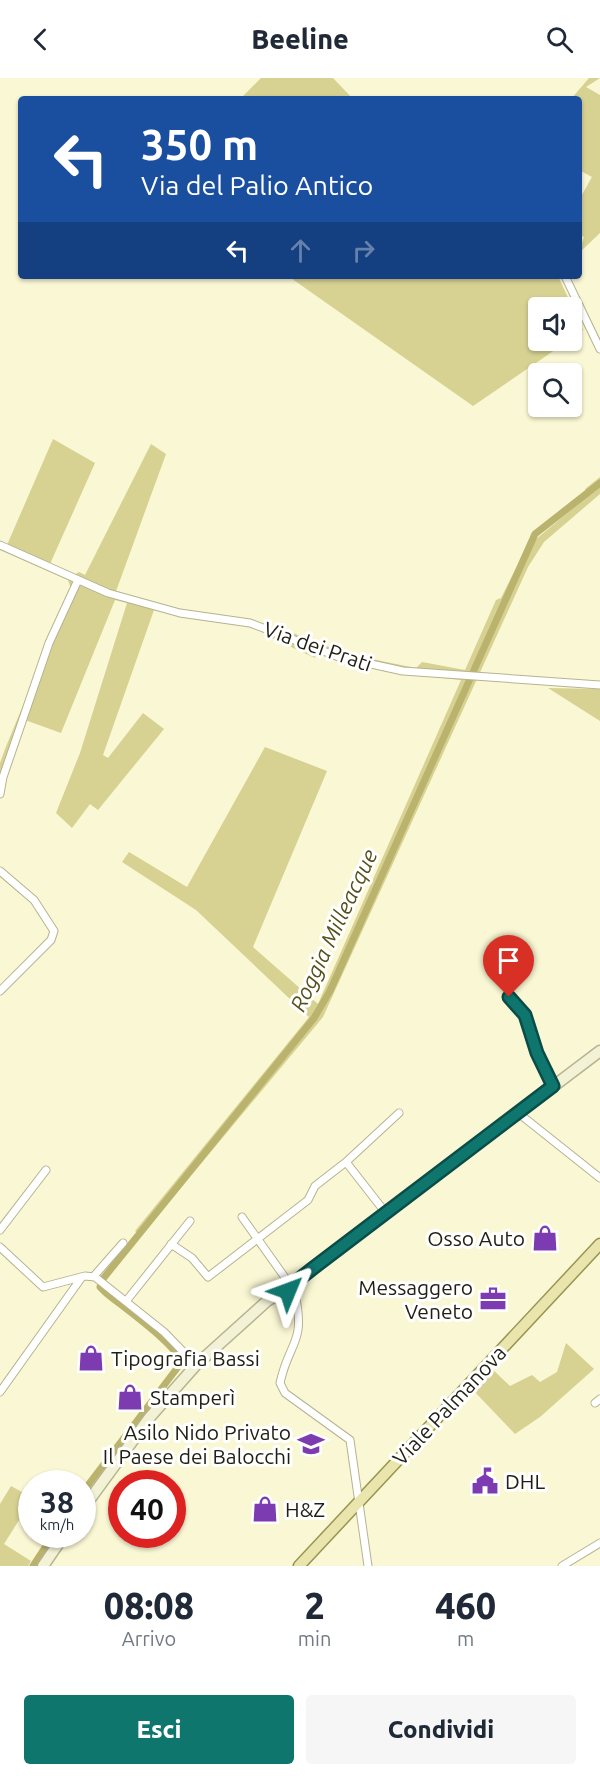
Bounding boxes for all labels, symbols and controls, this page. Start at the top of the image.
icon: back [24,23,57,56]
icon: search [543,23,576,56]
text: Beeline [251,24,349,54]
icon: left [42,120,120,198]
text: 350 m [141,121,258,168]
text: Via del Palio Antico [141,170,373,200]
icon: left [221,234,254,267]
icon: ahead [284,234,317,267]
icon: right [347,234,380,267]
map controls [528,297,582,417]
button: sound [528,297,582,351]
button: search [528,363,582,417]
street label: Via dei Prati [261,616,375,676]
water label: Roggia Milleacque [285,845,381,1015]
pin [483,935,534,997]
icon: arrive [492,944,525,977]
shop icon: Osso Auto [530,1223,560,1253]
place label: Osso Auto [427,1226,525,1250]
position arrow [256,1259,320,1323]
place label: Messaggero Veneto [358,1275,473,1323]
office icon: Messaggero Veneto [478,1284,508,1314]
street label: Viale Palmanova [387,1340,511,1470]
shop icon: Tipografia Bassi [76,1343,106,1373]
place label: Tipografia Bassi [111,1346,260,1370]
shop icon: Stamperì [115,1382,145,1412]
place label: Stamperì [150,1385,235,1409]
place label: Asilo Nido Privato Il Paese dei Balocchi [103,1420,291,1468]
school or university icon: Asilo Nido Privato Il Paese dei Balocchi [296,1429,326,1459]
public building icon: DHL [470,1466,500,1496]
place label: DHL [505,1469,545,1493]
speed limit sign: 40 [108,1470,186,1548]
text: 38 [40,1485,74,1519]
shop icon: H&Z [250,1494,280,1524]
place label: H&Z [285,1497,325,1521]
text: km/h [40,1516,74,1533]
text: 08:08 [104,1585,194,1626]
text: 2 [304,1585,325,1626]
text: 460 [435,1585,496,1626]
text: Arrivo [122,1627,176,1650]
text: min [298,1627,331,1650]
text: m [457,1627,474,1650]
button: Esci [24,1695,294,1764]
button: Condividi [306,1695,576,1764]

